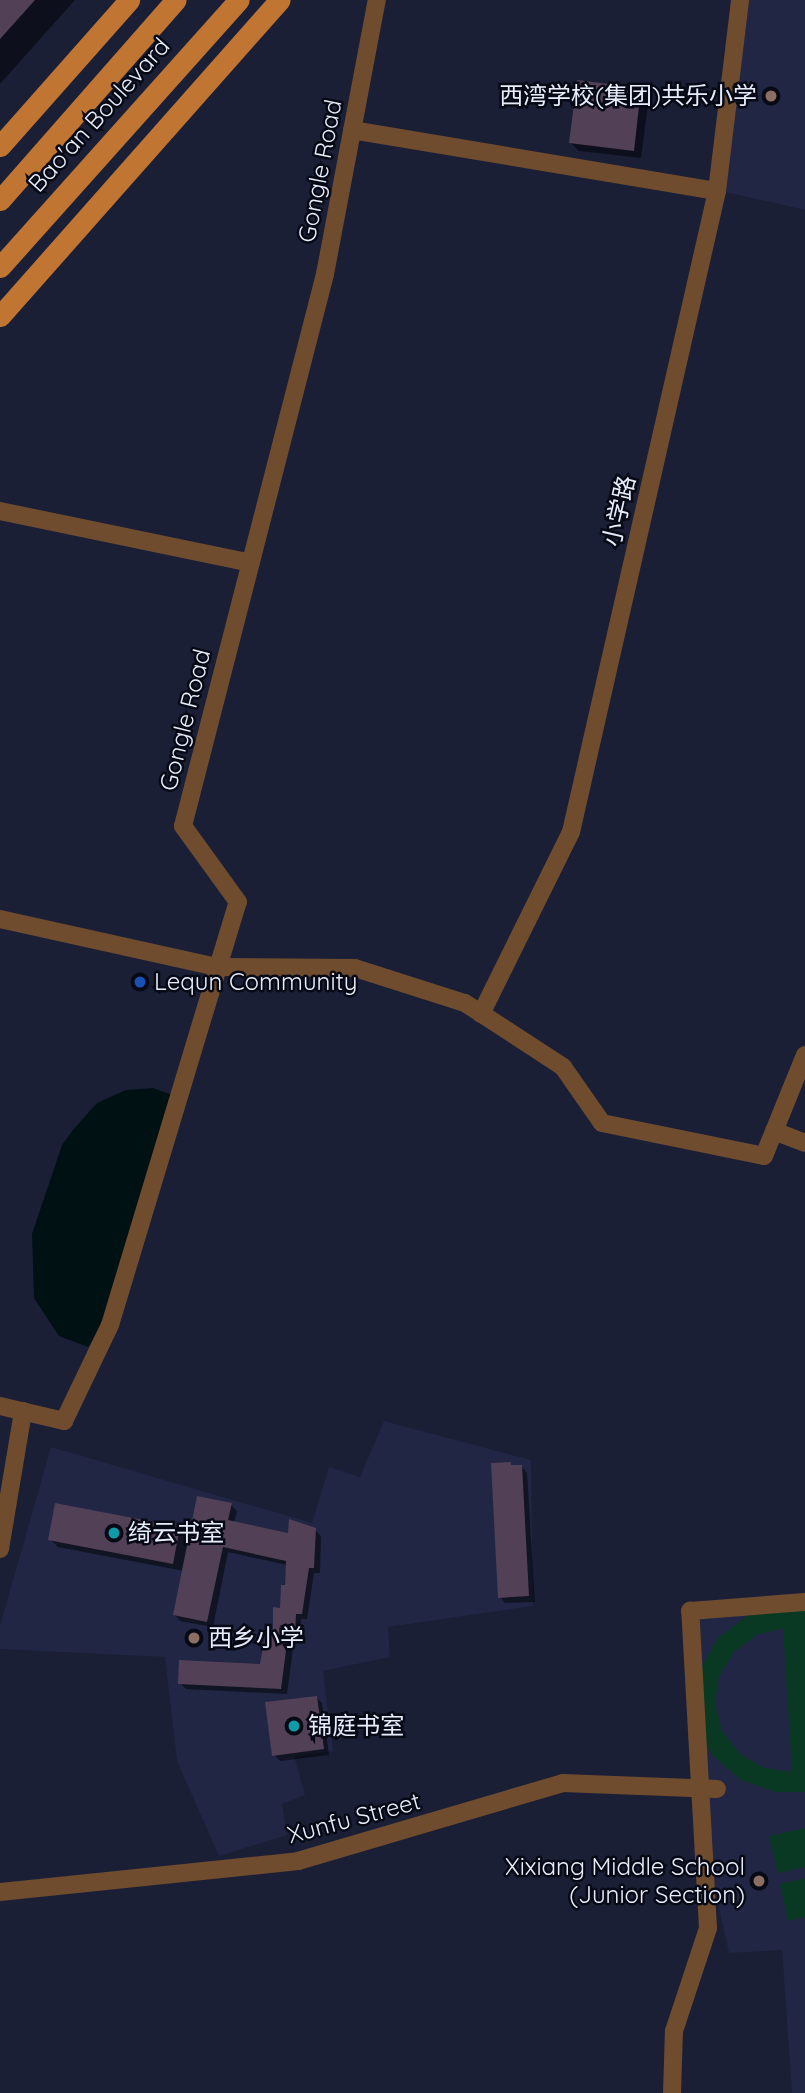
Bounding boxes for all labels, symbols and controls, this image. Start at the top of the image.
street label: Bao'an Boulevard [22,32,176,198]
place label: 西湾学校(集团)共乐小学 [499,82,757,110]
marker: 西湾学校(集团)共乐小学 [763,88,779,104]
street label: Gongle Road [292,97,348,245]
street label: 小学路 [597,473,641,549]
street label: Gongle Road [153,646,217,794]
place label: Lequn Community [154,968,357,996]
marker: Lequn Community [132,974,148,990]
place label: 绮云书室 [128,1519,224,1547]
marker: 绮云书室 [106,1525,122,1541]
place label: 西乡小学 [208,1624,304,1652]
marker: 西乡小学 [186,1630,202,1646]
place label: 锦庭书室 [308,1712,404,1740]
marker: 锦庭书室 [286,1718,302,1734]
street label: Xunfu Street [284,1786,424,1850]
place label: Xixiang Middle School (Junior Section) [505,1853,745,1909]
marker: Xixiang Middle School (Junior Section) [751,1873,767,1889]

